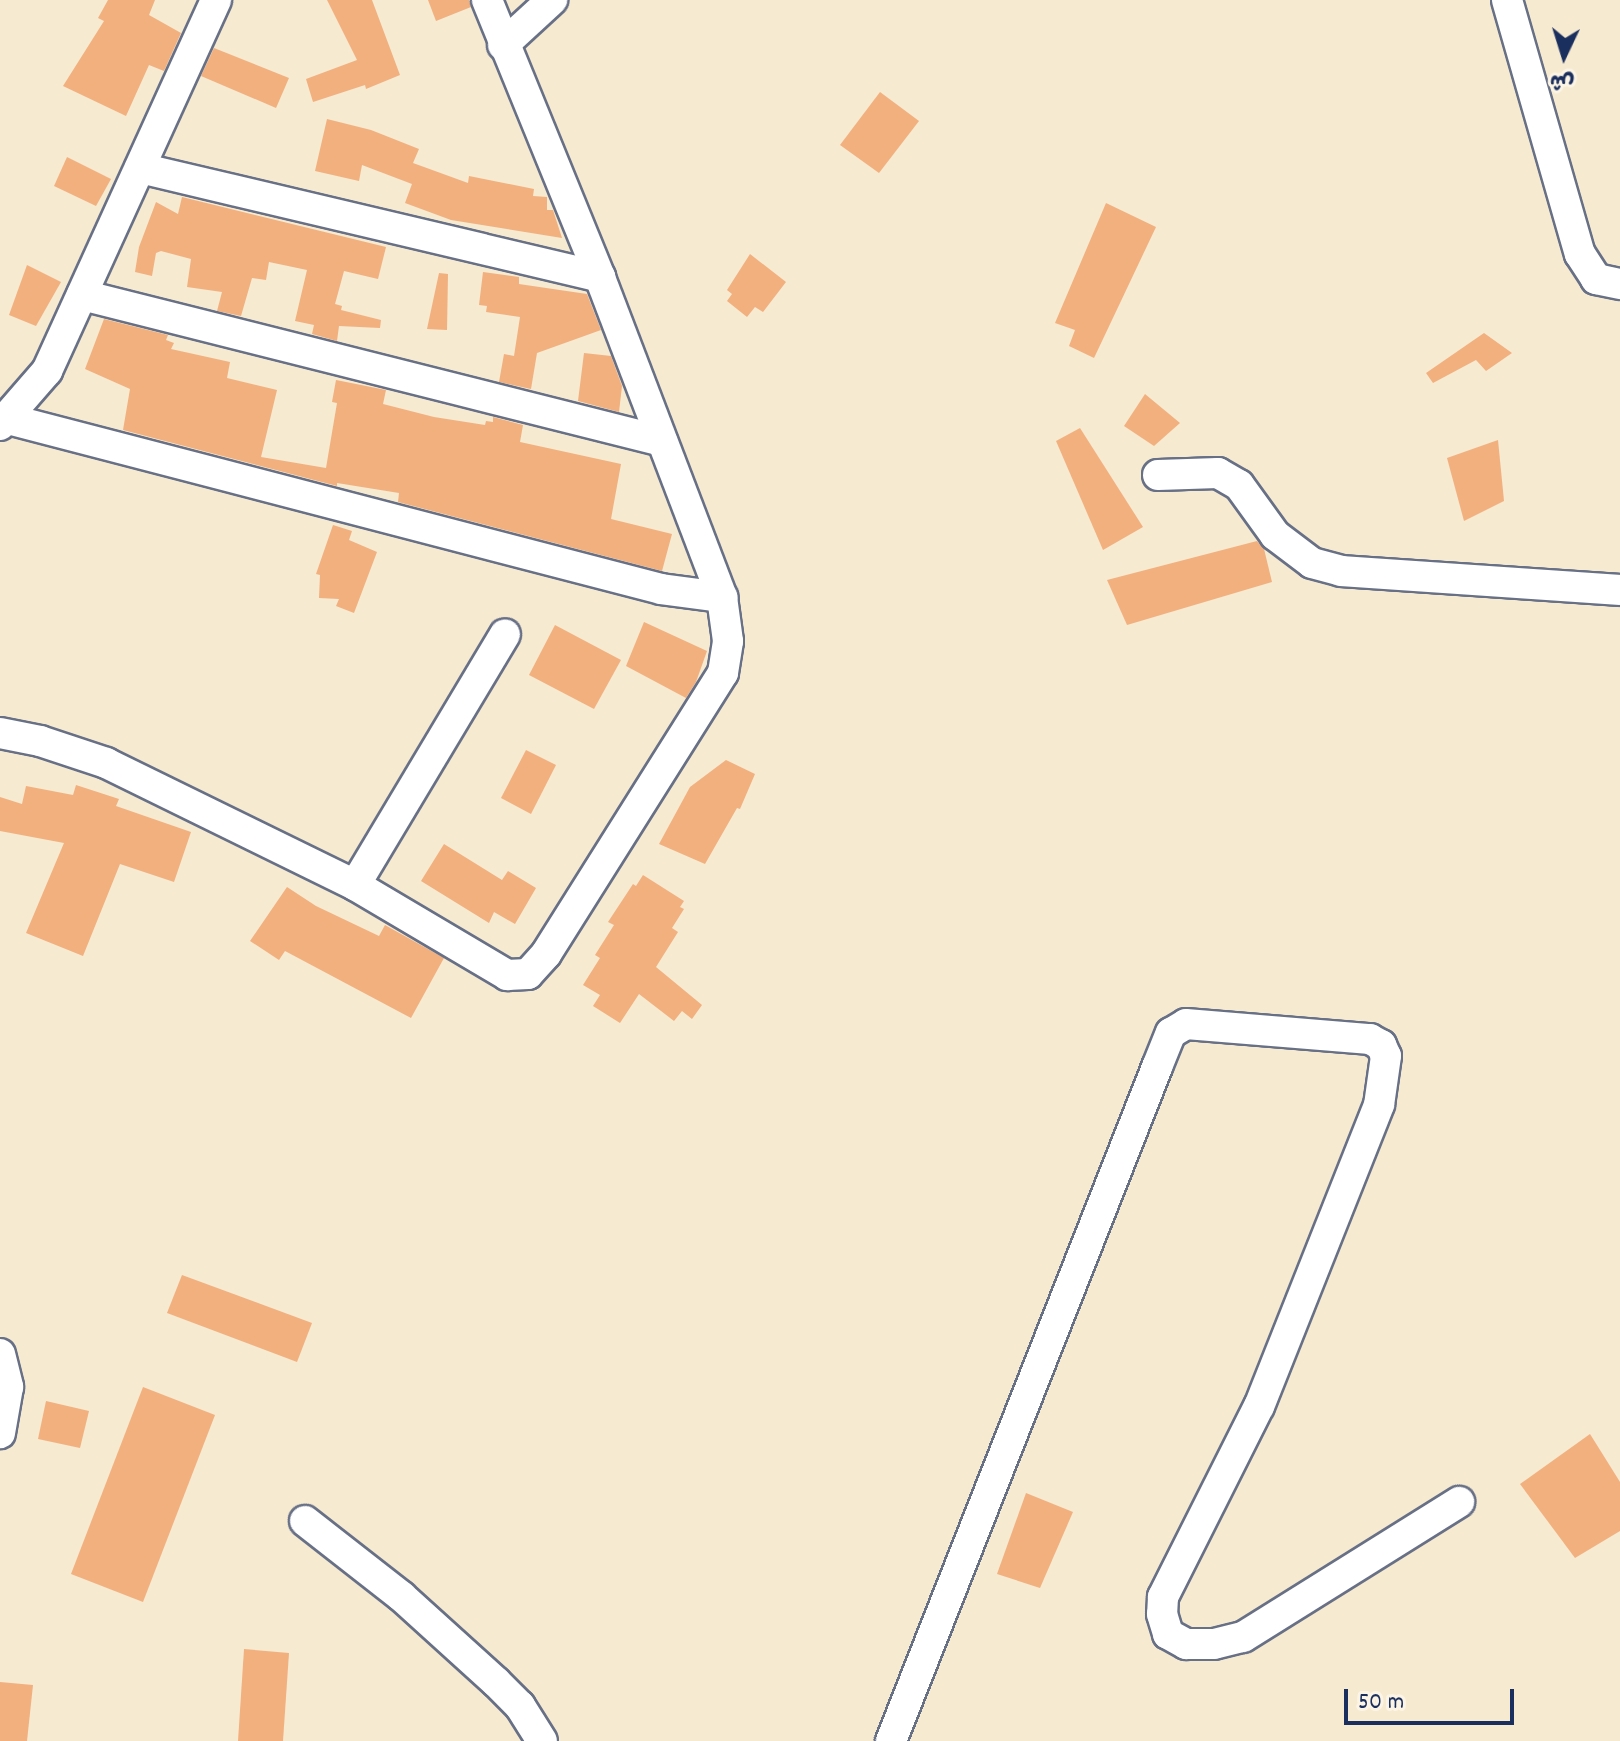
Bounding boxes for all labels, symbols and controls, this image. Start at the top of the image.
north arrow [1524,16,1604,96]
text: ش [1549,64,1575,97]
scale bar [1348,1673,1518,1723]
text: 50 m [1358,1686,1404,1720]

